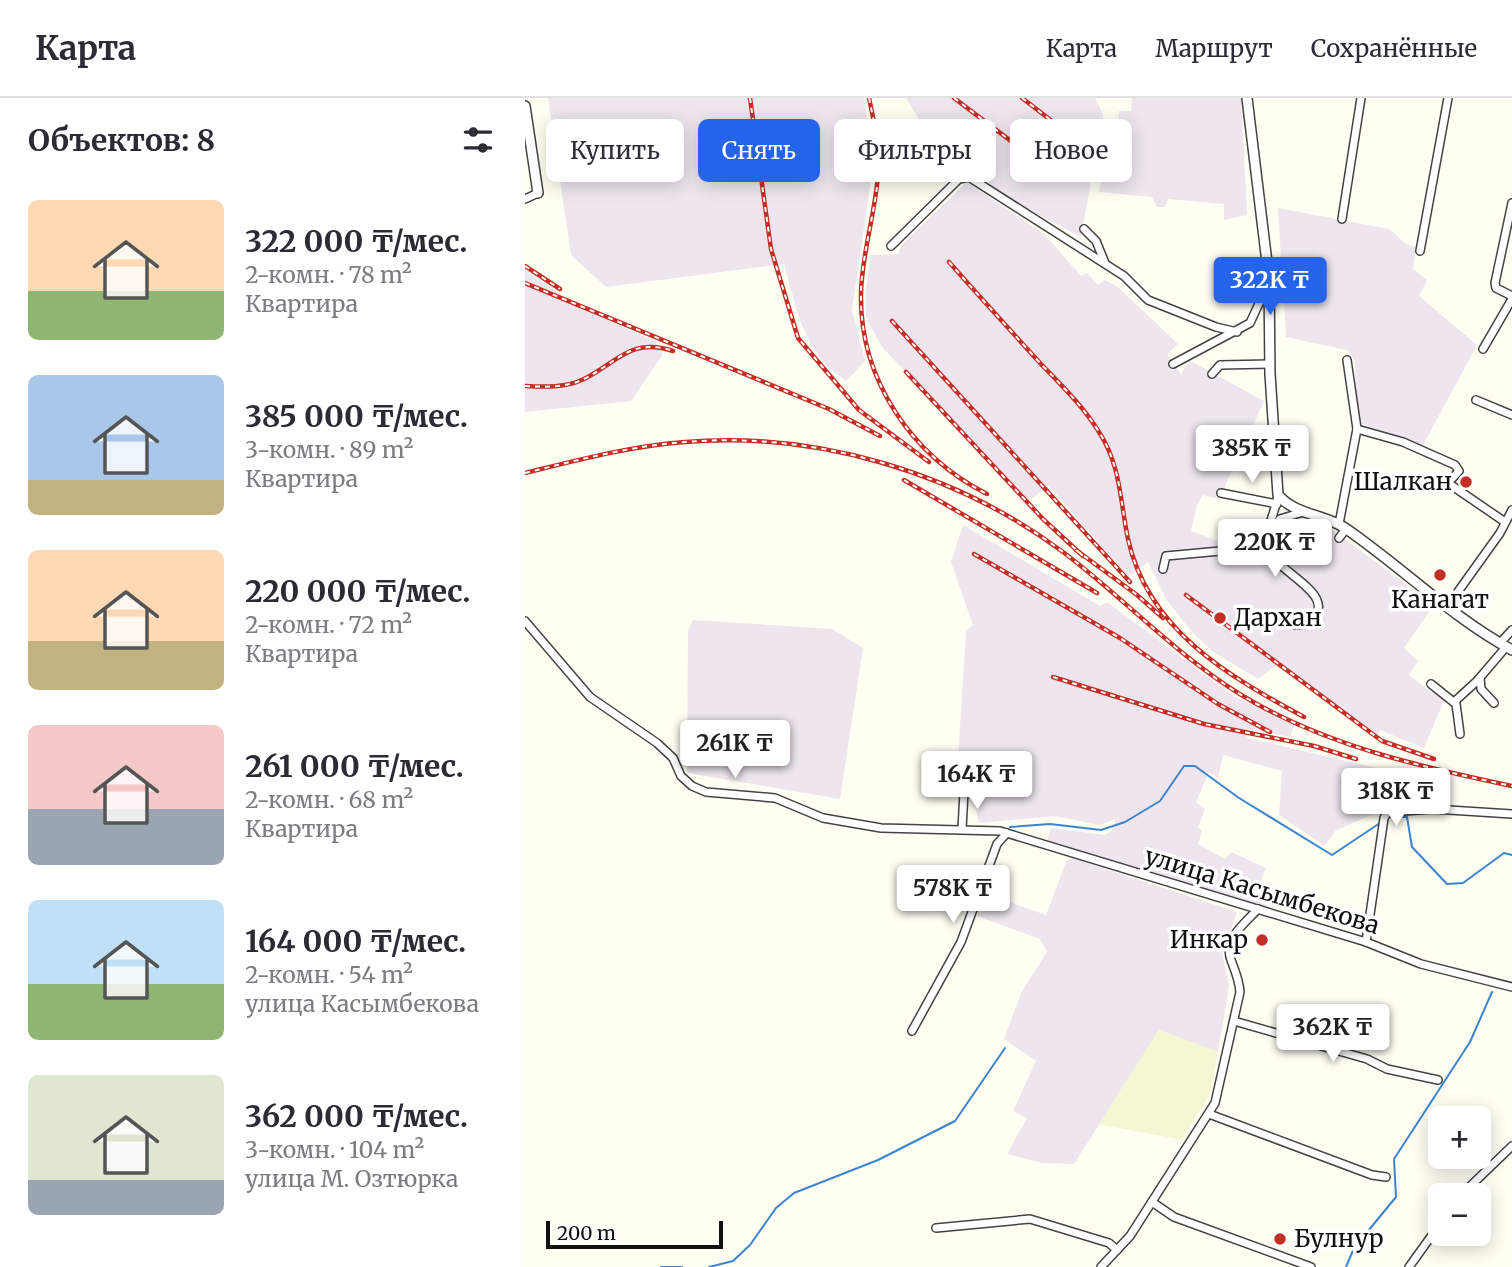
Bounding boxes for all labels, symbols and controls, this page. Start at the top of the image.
text: Карта [35,28,136,69]
text: Карта [1046,33,1117,64]
text: Маршрут [1155,33,1273,64]
text: Сохранённые [1311,33,1477,64]
chip: Купить [546,119,684,182]
chip: Снять [698,119,820,182]
chip: Фильтры [834,119,996,182]
chip: Новое [1010,119,1132,182]
text: Объектов: 8 [28,121,215,159]
icon: filters [459,121,497,159]
text: 322 000 ₸/мес. [245,222,467,260]
icon: home [84,228,168,312]
pin: 322K ₸ [1213,258,1327,317]
text: 2-комн. · 78 m² [245,260,412,289]
text: 322K ₸ [1230,265,1310,294]
text: Квартира [245,289,358,318]
text: 385 000 ₸/мес. [245,397,468,435]
icon: home [84,403,168,487]
pin: 385K ₸ [1195,426,1309,485]
text: 385K ₸ [1212,433,1292,462]
text: 3-комн. · 89 m² [245,435,413,464]
text: Квартира [245,464,358,493]
place label: Шалкан [1354,466,1452,497]
marker: Шалкан [1458,474,1474,490]
pin: 220K ₸ [1218,519,1332,579]
text: 220K ₸ [1234,527,1316,556]
marker: Канагат [1432,567,1448,583]
text: 220 000 ₸/мес. [245,572,471,610]
icon: home [84,578,168,662]
place label: Канагат [1391,584,1489,615]
place label: Дархан [1234,602,1322,633]
text: 2-комн. · 72 m² [245,610,412,639]
marker: Дархан [1212,610,1228,626]
text: Квартира [245,639,358,668]
pin: 261K ₸ [678,720,792,780]
text: 261K ₸ [696,728,774,757]
text: 261 000 ₸/мес. [245,747,464,785]
pin: 164K ₸ [920,752,1034,811]
icon: home [84,753,168,837]
text: 164K ₸ [937,759,1017,788]
pin: 318K ₸ [1339,768,1453,828]
text: 318K ₸ [1357,776,1435,805]
text: 2-комн. · 68 m² [245,785,413,814]
text: Квартира [245,814,358,843]
street label: улица Касымбекова [1141,840,1384,941]
pin: 578K ₸ [896,866,1010,925]
text: 578K ₸ [913,873,993,902]
text: 164 000 ₸/мес. [245,922,466,960]
place label: Инкар [1170,924,1248,955]
icon: home [84,928,168,1012]
marker: Инкар [1254,932,1270,948]
text: 2-комн. · 54 m² [245,960,413,989]
text: улица Касымбекова [245,989,479,1018]
pin: 362K ₸ [1276,1004,1390,1064]
text: 362K ₸ [1293,1012,1373,1041]
text: 362 000 ₸/мес. [245,1097,468,1135]
icon: home [84,1103,168,1187]
map controls [1428,1106,1491,1246]
button: + [1428,1106,1491,1169]
text: 3-комн. · 104 m² [245,1135,424,1164]
text: улица М. Озтюрка [245,1164,458,1193]
button: − [1428,1183,1491,1246]
scale bar [546,1218,723,1250]
text: 200 m [557,1221,616,1245]
place label: Булнур [1294,1223,1383,1254]
marker: Булнур [1272,1231,1288,1247]

